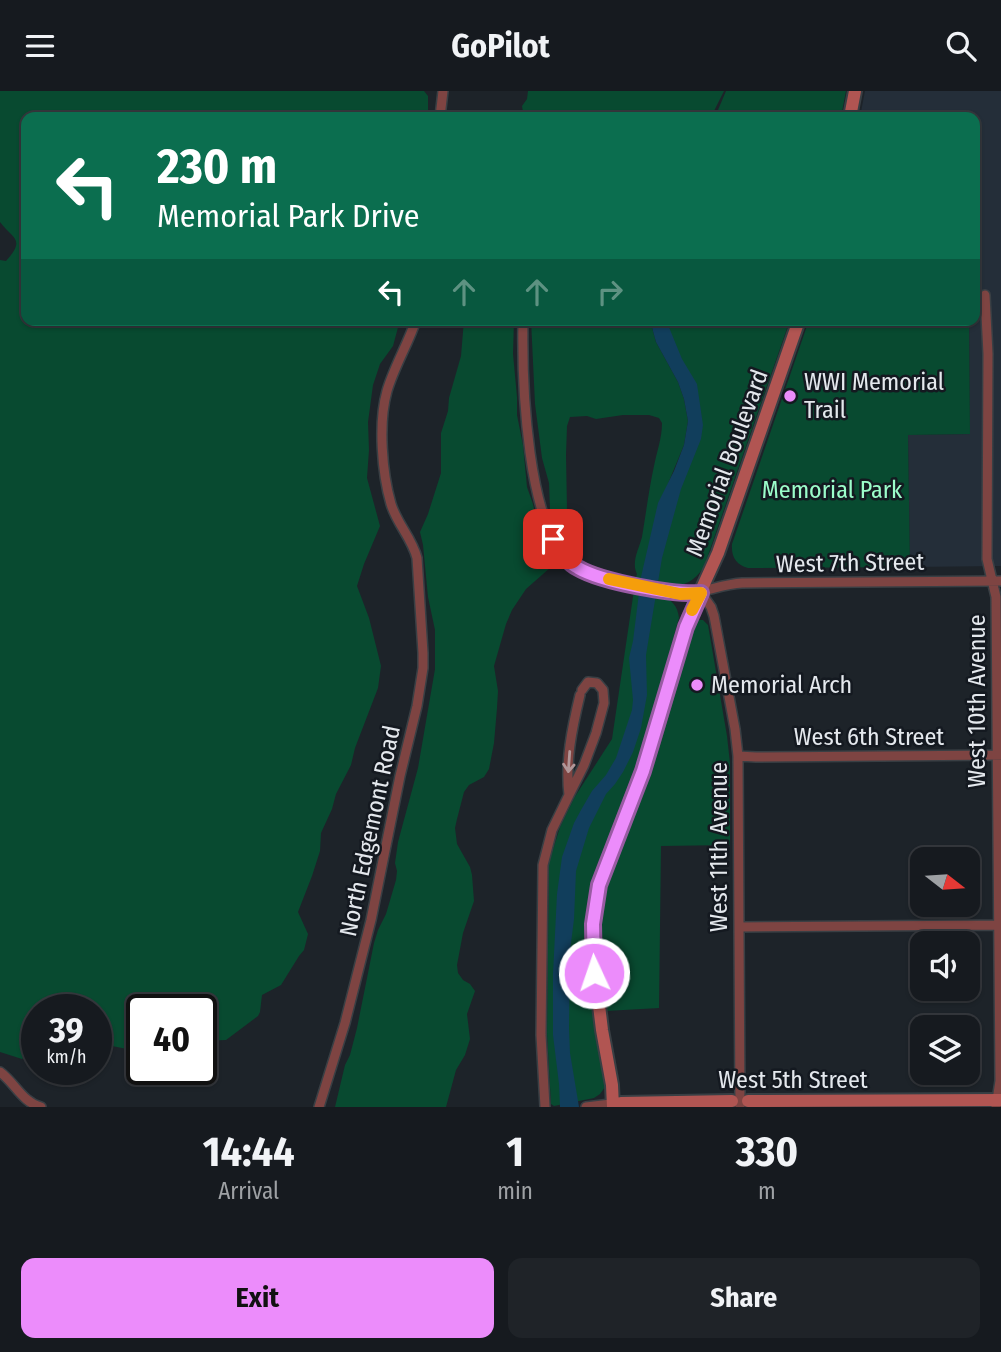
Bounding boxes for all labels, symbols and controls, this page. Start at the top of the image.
icon: menu [21,27,59,65]
text: GoPilot [451,27,550,65]
icon: search [942,27,980,65]
text: 230 m [157,137,277,196]
icon: left [42,140,133,231]
text: Memorial Park Drive [157,197,420,235]
icon: left [372,273,410,311]
icon: ahead [445,273,483,311]
icon: ahead [518,273,556,311]
icon: right [591,273,629,311]
street label: Memorial Boulevard [680,366,774,560]
place label: WWI Memorial Trail [804,368,944,424]
marker: WWI Memorial Trail [782,388,798,404]
park label: Memorial Park [762,476,903,504]
pin [523,509,583,569]
icon: arrive [534,520,572,558]
street label: West 7th Street [776,548,924,578]
street label: West 10th Avenue [963,614,991,788]
place label: Memorial Arch [711,671,852,699]
marker: Memorial Arch [689,677,705,693]
street label: North Edgemont Road [334,723,406,939]
street label: West 6th Street [794,723,944,751]
one-way arrow [562,751,575,773]
street label: West 11th Avenue [705,762,733,932]
north arrow [910,847,980,917]
map controls [910,847,980,1085]
button: sound [910,931,980,1001]
position arrow [557,936,631,1010]
speed limit sign: 40 [126,994,217,1085]
text: 39 [49,1009,84,1051]
button: layers [910,1015,980,1085]
text: km/h [46,1046,87,1068]
street label: West 5th Street [718,1066,868,1094]
text: 14:44 [203,1127,295,1177]
text: 1 [506,1127,524,1177]
text: 330 [736,1127,798,1177]
text: Arrival [218,1177,279,1205]
text: min [497,1177,533,1205]
text: m [758,1177,776,1205]
button: Exit [21,1258,494,1338]
button: Share [508,1258,980,1338]

